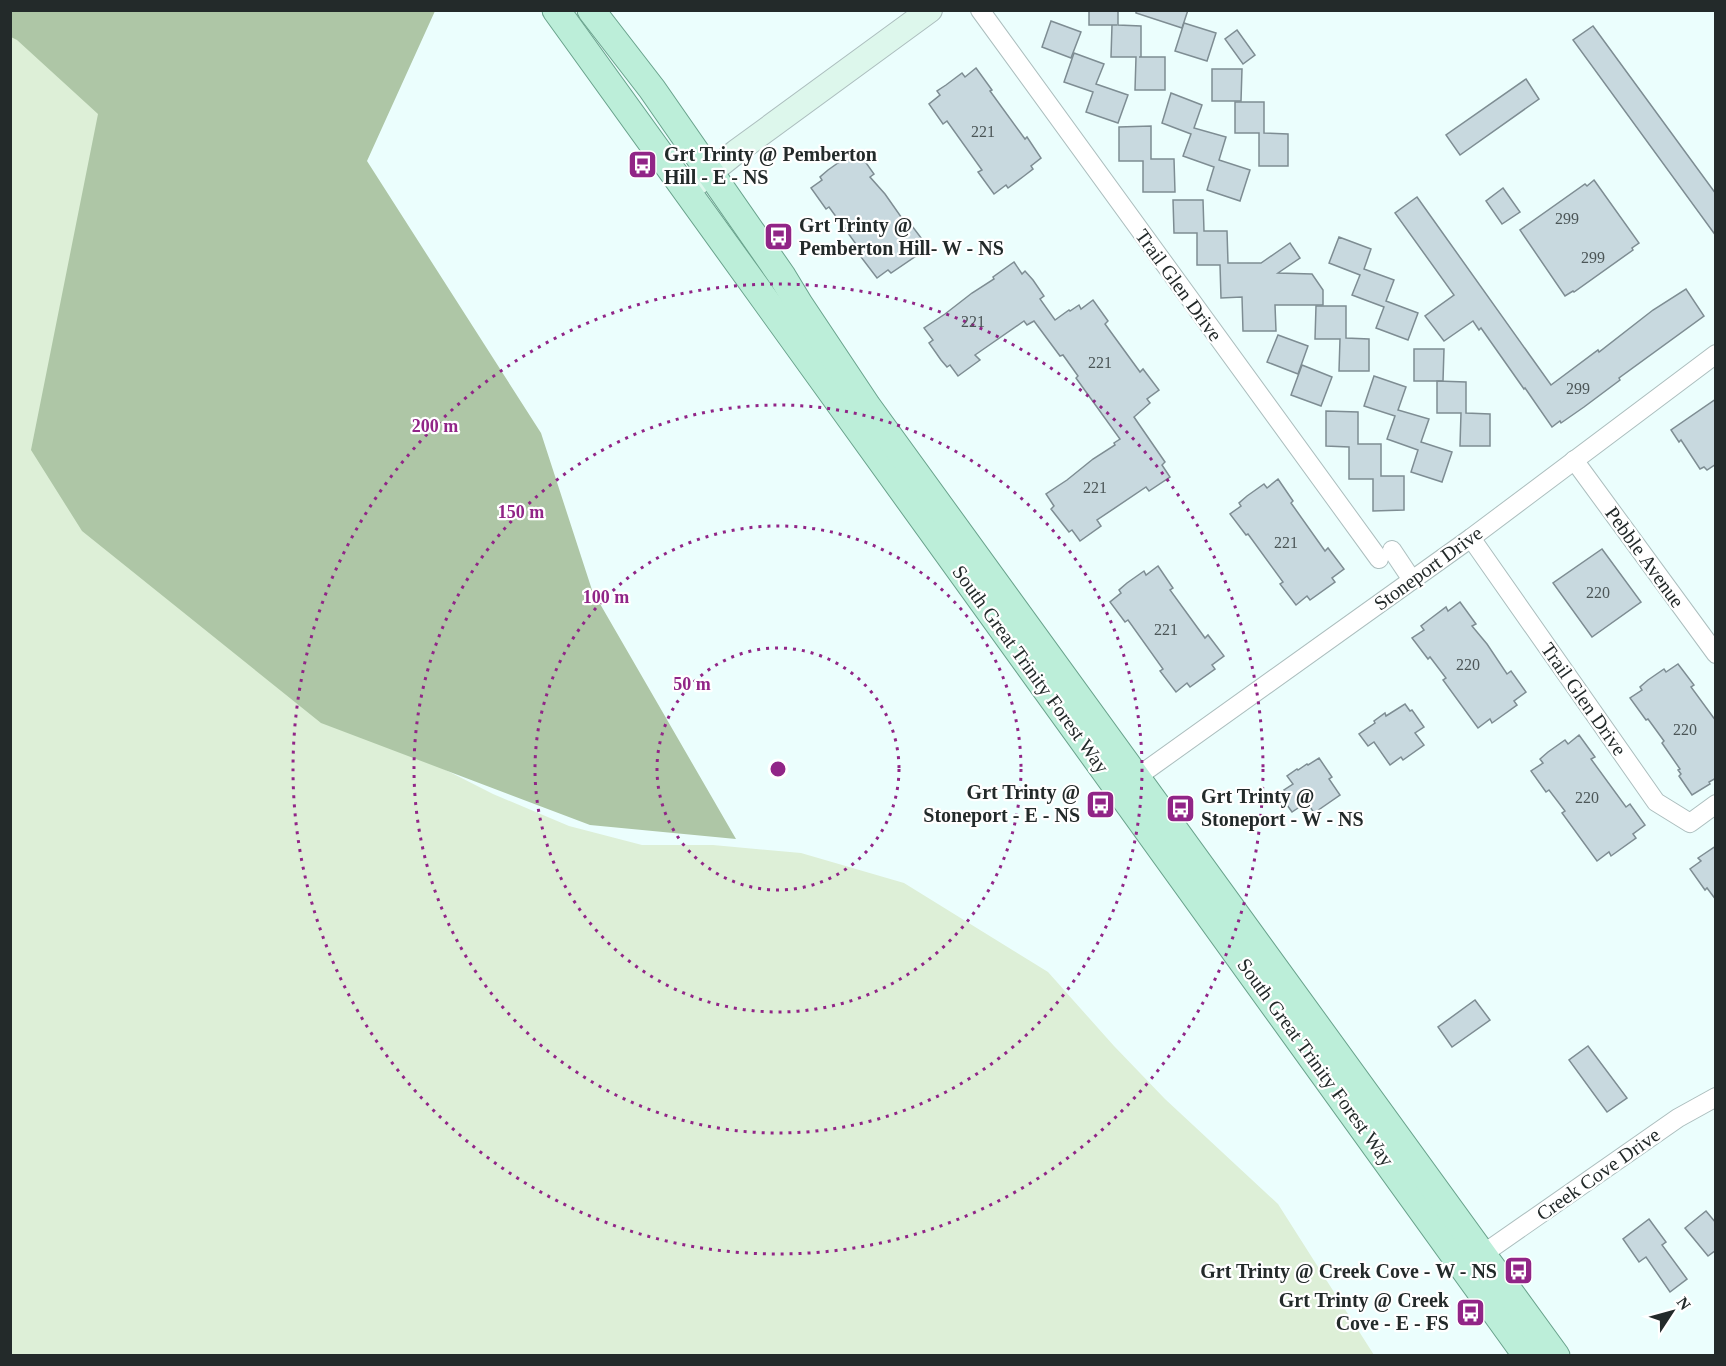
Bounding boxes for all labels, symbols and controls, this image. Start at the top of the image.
house number: 221 [971,123,995,140]
place label: Grt Trinty @ Pemberton Hill - E - NS [664,143,877,188]
bus stop icon: Grt Trinty @ Pemberton Hill - E - NS [627,149,659,181]
house number: 299 [1555,210,1579,227]
place label: Grt Trinty @ Pemberton Hill- W - NS [799,214,1004,259]
bus stop icon: Grt Trinty @ Pemberton Hill- W - NS [762,220,794,252]
street label: Trail Glen Drive [1131,225,1227,345]
house number: 299 [1581,249,1605,266]
house number: 221 [961,313,985,330]
house number: 221 [1088,354,1112,371]
house number: 299 [1566,380,1590,397]
text: 200 m [412,416,458,436]
house number: 221 [1083,479,1107,496]
text: 150 m [498,502,544,522]
street label: Pebble Avenue [1601,502,1689,612]
street label: Stoneport Drive [1370,521,1487,615]
house number: 221 [1274,534,1298,551]
street label: South Great Trinity Forest Way [947,561,1114,778]
house number: 220 [1586,584,1610,601]
text: 100 m [583,587,629,607]
house number: 221 [1154,621,1178,638]
street label: Trail Glen Drive [1537,638,1631,760]
house number: 220 [1456,656,1480,673]
text: 50 m [673,674,711,694]
house number: 220 [1673,721,1697,738]
centre of rings [768,759,788,779]
place label: Grt Trinty @ Stoneport - E - NS [923,781,1080,827]
place label: Grt Trinty @ Stoneport - W - NS [1201,785,1364,831]
bus stop icon: Grt Trinty @ Stoneport - E - NS [1085,788,1117,820]
house number: 220 [1575,789,1599,806]
bus stop icon: Grt Trinty @ Stoneport - W - NS [1164,792,1196,824]
street label: South Great Trinity Forest Way [1232,954,1399,1171]
street label: Creek Cove Drive [1532,1123,1664,1225]
bus stop icon: Grt Trinty @ Creek Cove - W - NS [1502,1255,1534,1287]
place label: Grt Trinty @ Creek Cove - W - NS [1200,1260,1497,1283]
north arrow [1642,1282,1702,1342]
place label: Grt Trinty @ Creek Cove - E - FS [1279,1289,1450,1334]
text: N [1673,1294,1694,1314]
bus stop icon: Grt Trinty @ Creek Cove - E - FS [1454,1296,1486,1328]

